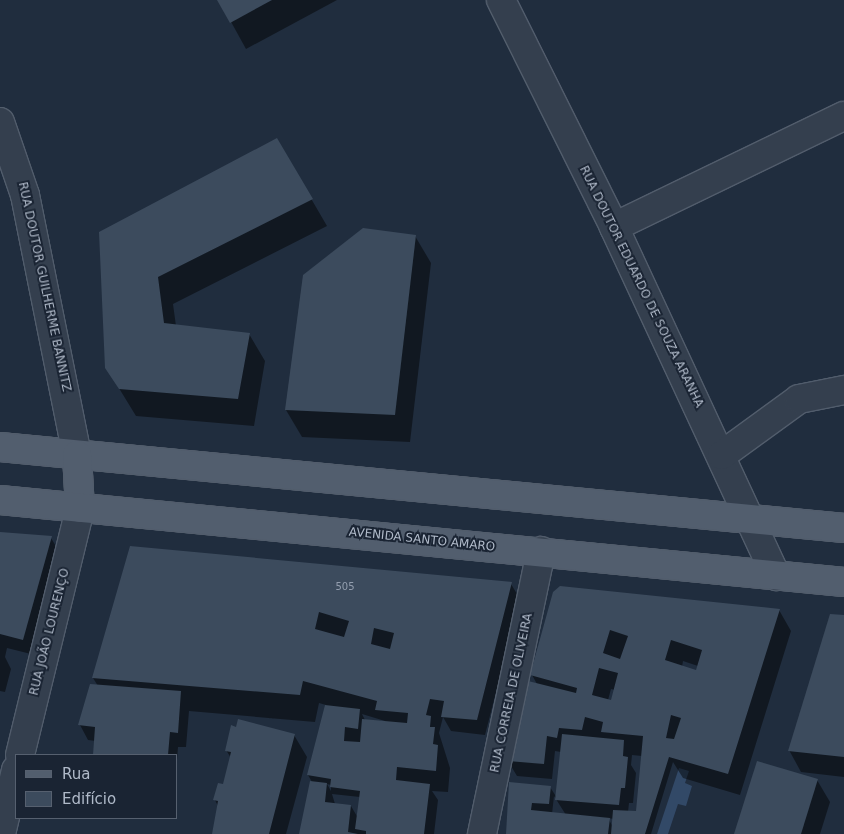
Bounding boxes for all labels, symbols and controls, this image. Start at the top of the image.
street label: RUA DOUTOR EDUARDO DE SOUZA ARANHA [576,164,706,410]
street label: RUA DOUTOR GUILHERME BANNITZ [15,181,73,393]
street label: AVENIDA SANTO AMARO [348,525,496,555]
street label: RUA JOÃO LOURENÇO [27,567,73,697]
house number: 505 [335,581,355,593]
street label: RUA CORREIA DE OLIVEIRA [488,612,536,774]
legend [15,754,178,819]
text: Rua [62,765,90,783]
text: Edifício [62,790,116,808]

